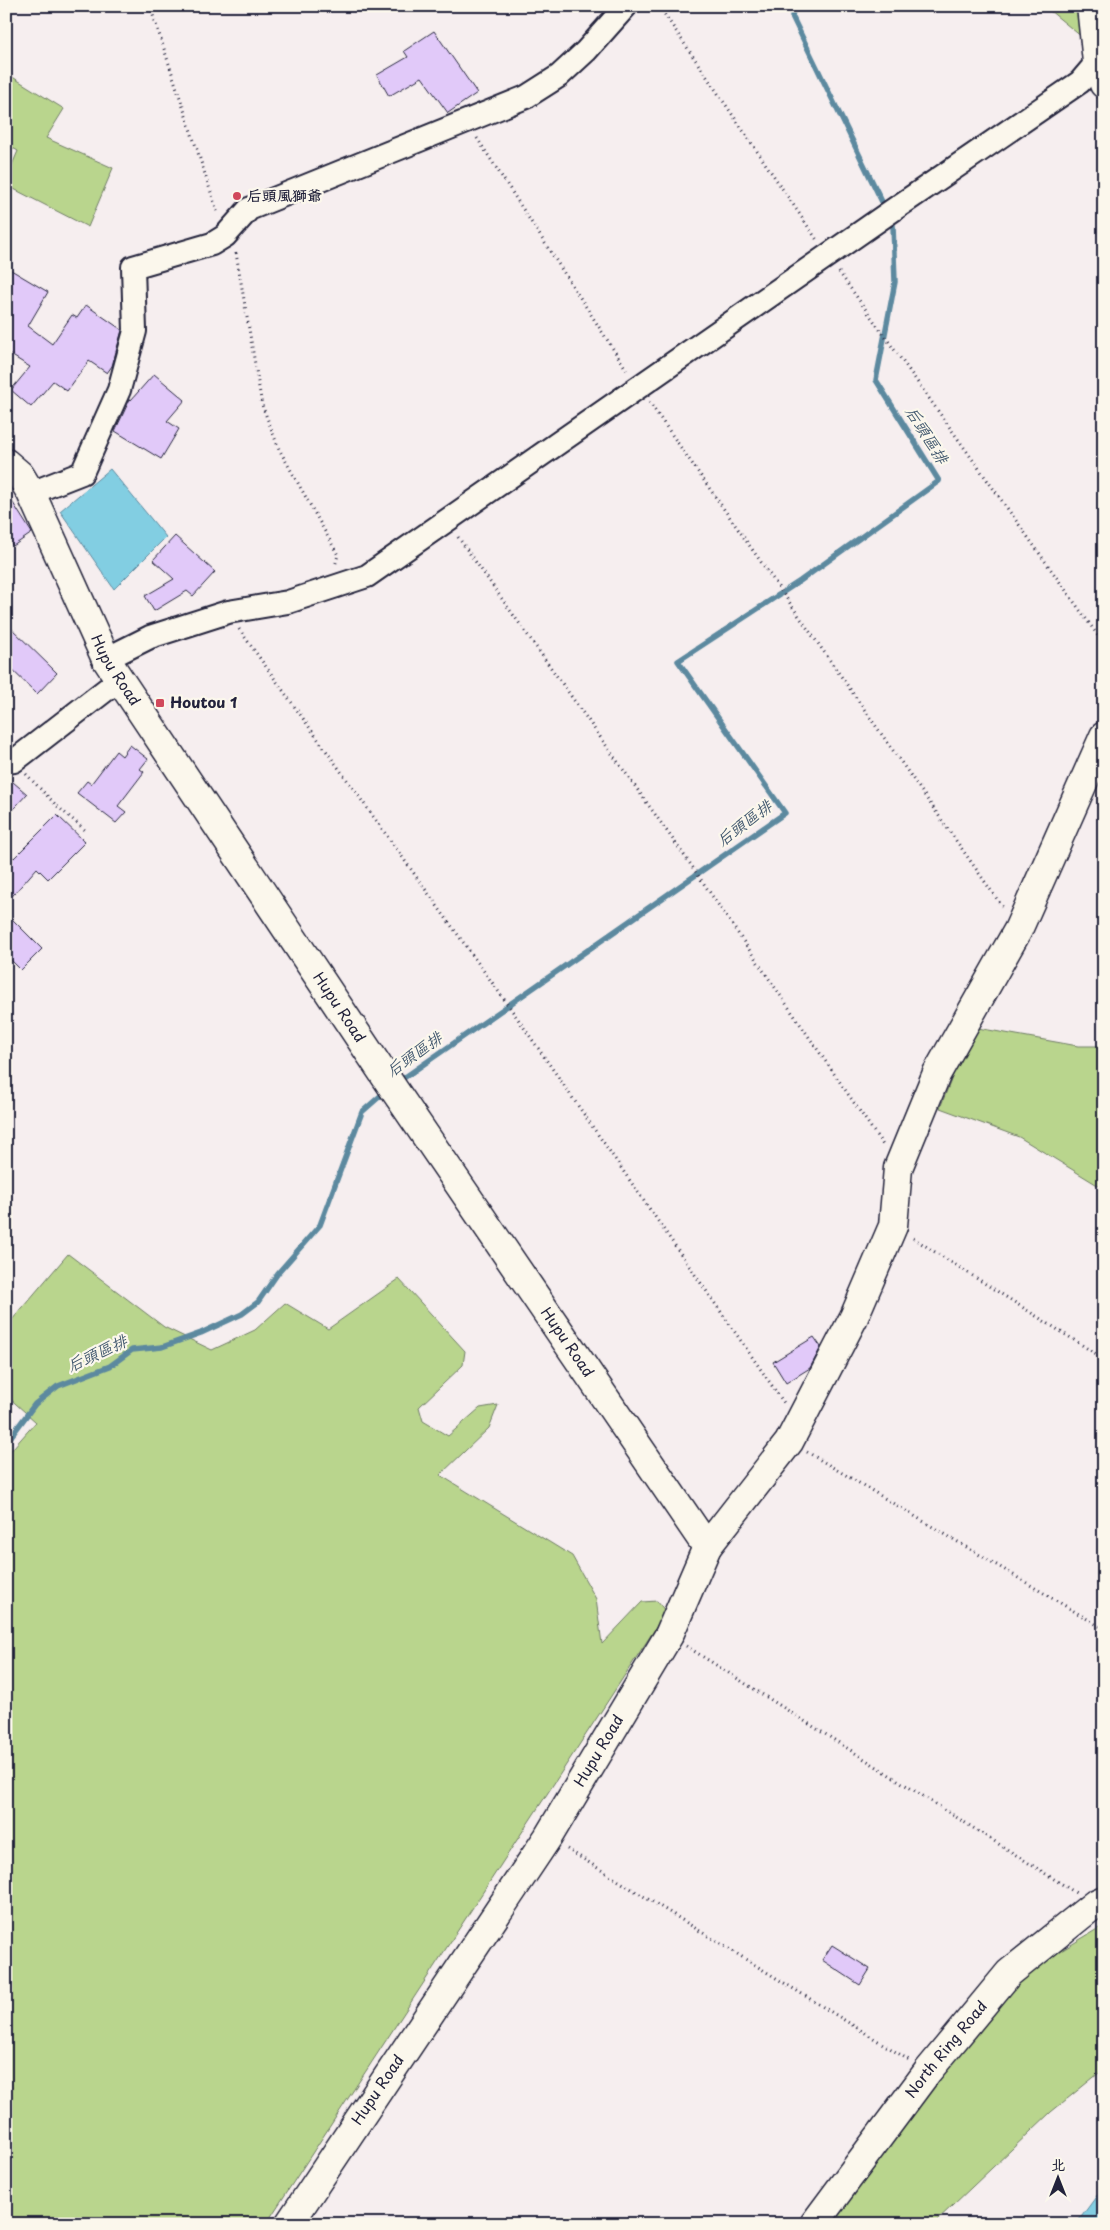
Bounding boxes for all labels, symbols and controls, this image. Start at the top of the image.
place label: 后頭風獅爺 [247,183,322,206]
marker: 后頭風獅爺 [231,190,243,202]
water label: 后頭區排 [901,401,956,470]
street label: Hupu Road [86,630,147,710]
place label: Houtou 1 [170,690,237,713]
marker: Houtou 1 [154,697,166,709]
water label: 后頭區排 [711,792,778,851]
street label: Hupu Road [308,967,372,1047]
water label: 后頭區排 [380,1024,448,1081]
street label: Hupu Road [536,1302,600,1381]
water label: 后頭區排 [62,1327,132,1376]
street label: Hupu Road [567,1710,628,1791]
street label: North Ring Road [899,1995,992,2102]
street label: Hupu Road [345,2049,409,2129]
north arrow [1032,2152,1082,2202]
text: 北 [1051,2154,1065,2175]

